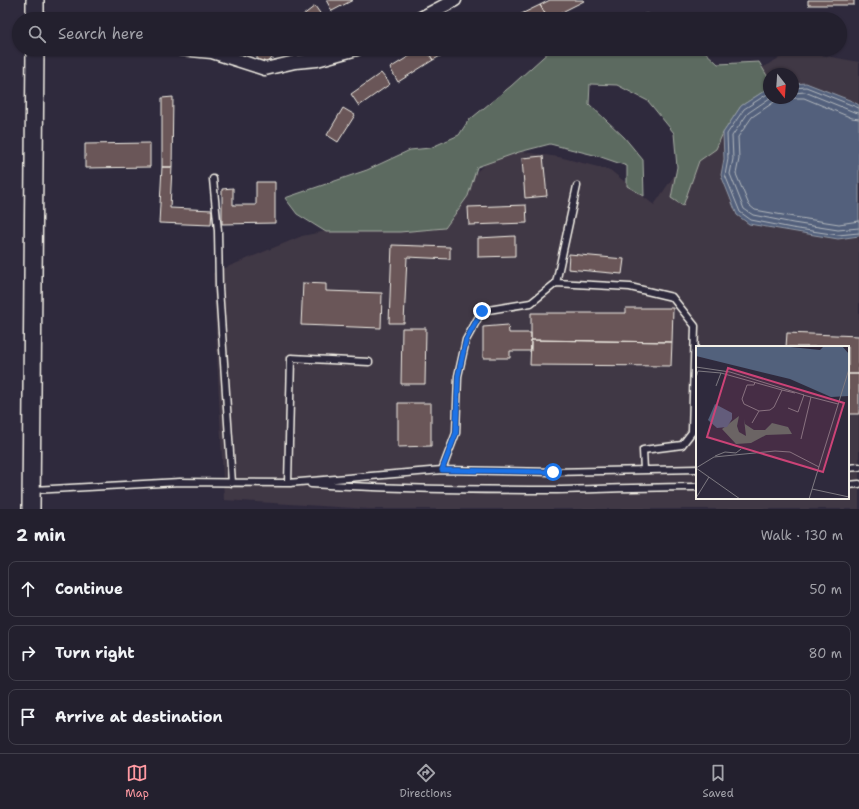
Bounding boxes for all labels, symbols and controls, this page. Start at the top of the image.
search box [12,12,847,56]
icon: search [26,23,48,45]
text: Search here [58,24,144,44]
north arrow [763,68,799,104]
route end [473,302,491,320]
inset map [696,346,849,499]
route start [544,463,562,481]
text: 2 min [16,524,66,546]
text: Walk · 130 m [761,527,843,544]
icon: ahead [17,578,39,600]
text: Continue [55,579,123,599]
text: 50 m [809,581,842,598]
icon: right [17,642,39,664]
text: Turn right [55,643,135,663]
text: 80 m [808,645,842,662]
icon: arrive [17,706,39,728]
text: Arrive at destination [55,707,223,727]
tab: Map [125,762,149,801]
tab: Directions [399,762,452,801]
tab: Saved [702,762,734,801]

